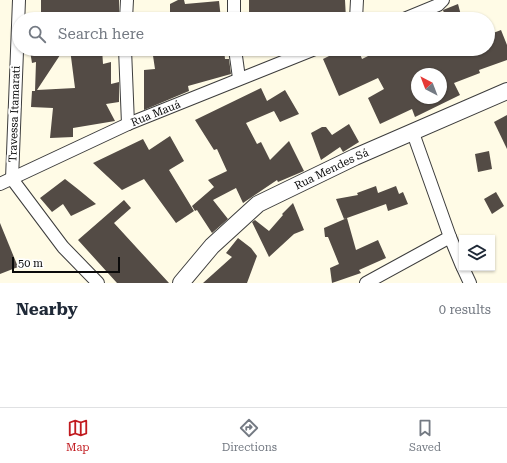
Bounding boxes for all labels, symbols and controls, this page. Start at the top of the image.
search box [12,12,495,56]
icon: search [26,23,48,45]
text: Search here [58,25,144,43]
street label: Travessa Itamarati [6,65,23,163]
north arrow [411,68,447,104]
street label: Rua Mauá [129,98,182,129]
street label: Rua Mendes Sá [292,146,371,192]
map controls [459,235,495,271]
button: layers [459,235,495,271]
scale bar [12,255,120,274]
text: 50 m [18,257,43,270]
text: Nearby [16,299,78,319]
text: 0 results [439,302,491,317]
tab: Map [66,417,90,454]
tab: Directions [222,417,277,454]
tab: Saved [409,417,441,454]

